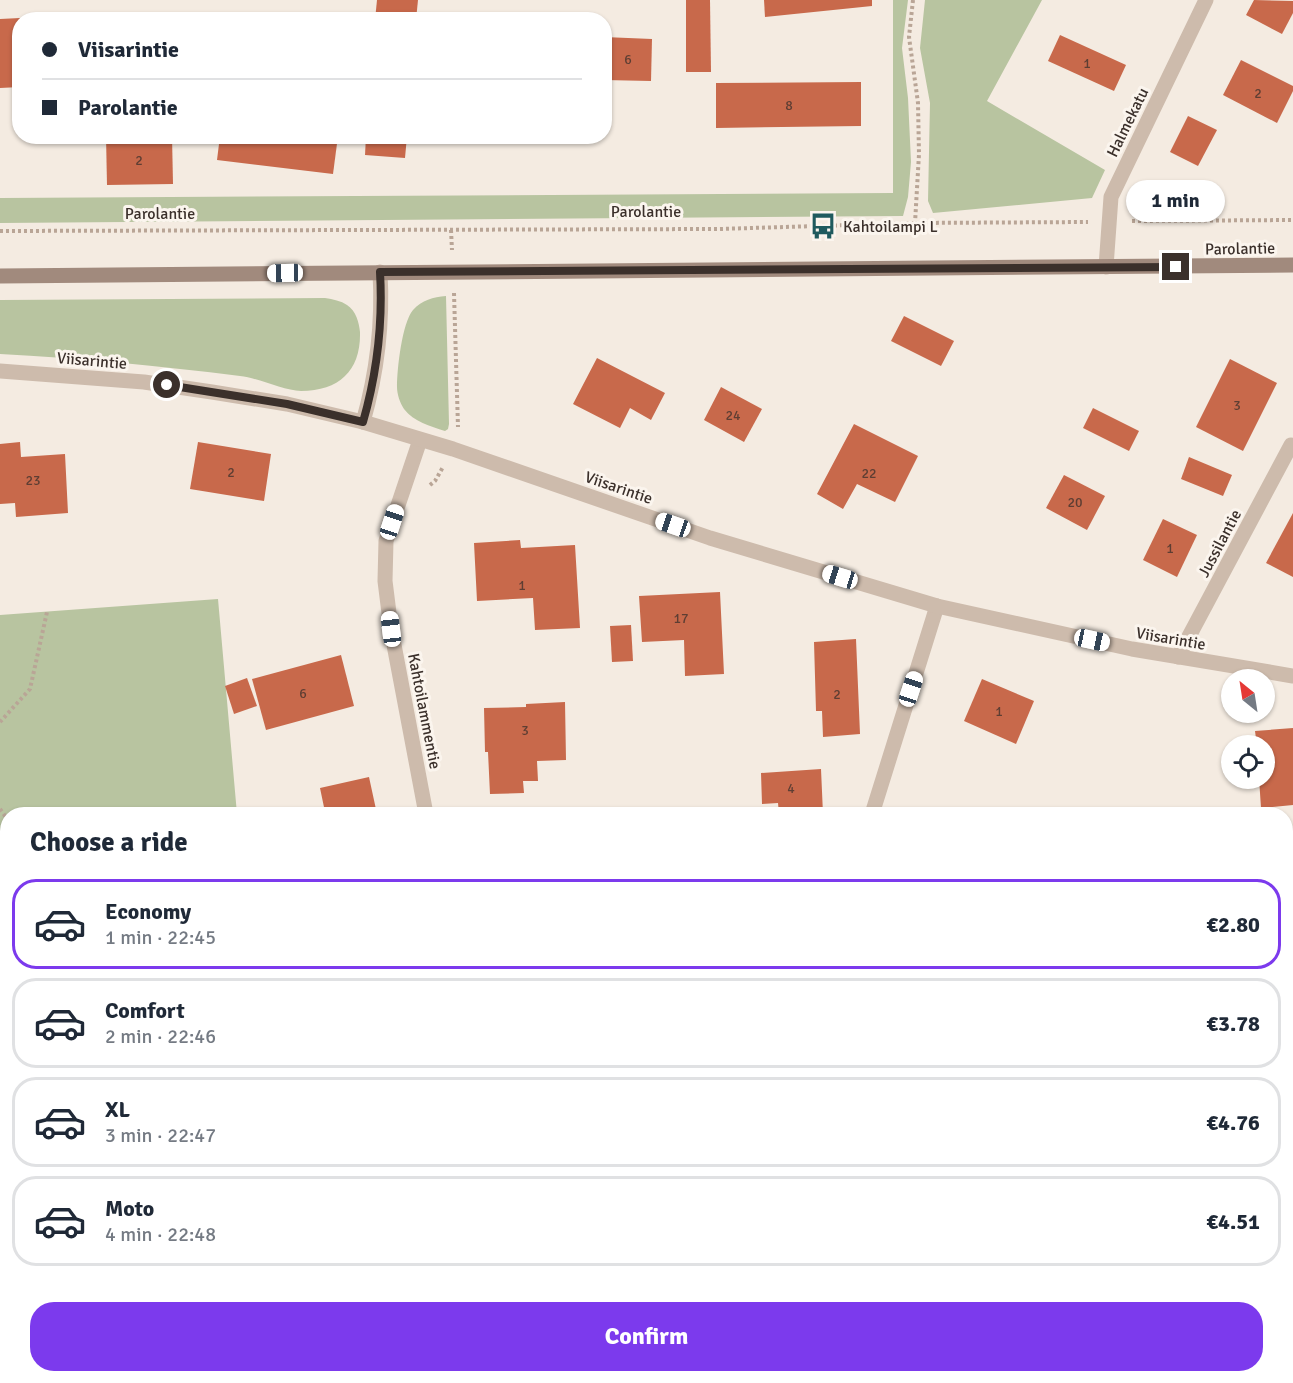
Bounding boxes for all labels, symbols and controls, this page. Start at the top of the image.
text: Viisarintie [78,36,179,63]
house number: 6 [624,51,632,68]
house number: 1 [1083,55,1091,72]
street label: Halmekatu [1103,84,1153,160]
house number: 2 [1254,85,1262,102]
text: Parolantie [78,94,178,121]
house number: 8 [785,97,793,114]
house number: 2 [135,152,143,169]
callout: 1 min [1126,180,1226,222]
text: 1 min [1151,188,1200,213]
street label: Parolantie [611,202,681,222]
street label: Parolantie [125,204,195,224]
bus stop icon: Kahtoilampi L [808,211,838,241]
place label: Kahtoilampi L [843,217,938,237]
street label: Parolantie [1205,238,1275,260]
route end [1162,253,1189,280]
car [267,264,303,282]
street label: Viisarintie [56,348,128,374]
route start [153,371,180,398]
house number: 3 [1233,397,1241,414]
house number: 24 [725,407,741,424]
house number: 2 [227,464,235,481]
house number: 22 [861,465,877,482]
street label: Viisarintie [582,467,655,509]
house number: 23 [25,472,41,489]
house number: 20 [1067,494,1083,511]
car [378,502,406,542]
street label: Jussilantie [1194,506,1246,581]
car [653,511,693,539]
house number: 1 [1166,540,1174,557]
car [820,563,860,591]
house number: 1 [518,577,526,594]
car [380,610,402,648]
house number: 17 [673,610,689,627]
street label: Viisarintie [1134,623,1207,655]
car [1073,627,1111,653]
street label: Kahtoilammentie [403,652,445,771]
car [897,669,925,709]
north arrow [1221,669,1275,723]
map controls [1221,669,1275,789]
house number: 6 [299,685,307,702]
house number: 2 [833,686,841,703]
house number: 1 [995,703,1003,720]
house number: 3 [521,722,529,739]
button: locate [1221,735,1275,789]
house number: 4 [787,780,795,797]
text: Choose a ride [30,826,188,859]
icon: car [33,897,87,951]
text: Economy [105,898,191,925]
text: €2.80 [1206,911,1260,938]
text: 1 min · 22:45 [105,925,216,950]
icon: car [33,996,87,1050]
text: Comfort [105,997,185,1024]
text: €3.78 [1206,1010,1260,1037]
text: 2 min · 22:46 [105,1024,216,1049]
icon: car [33,1095,87,1149]
text: XL [105,1096,130,1123]
text: €4.76 [1206,1109,1260,1136]
text: 3 min · 22:47 [105,1123,216,1148]
icon: car [33,1194,87,1248]
text: Moto [105,1195,154,1222]
text: €4.51 [1206,1208,1260,1235]
text: 4 min · 22:48 [105,1222,216,1247]
button: Confirm [30,1302,1263,1371]

